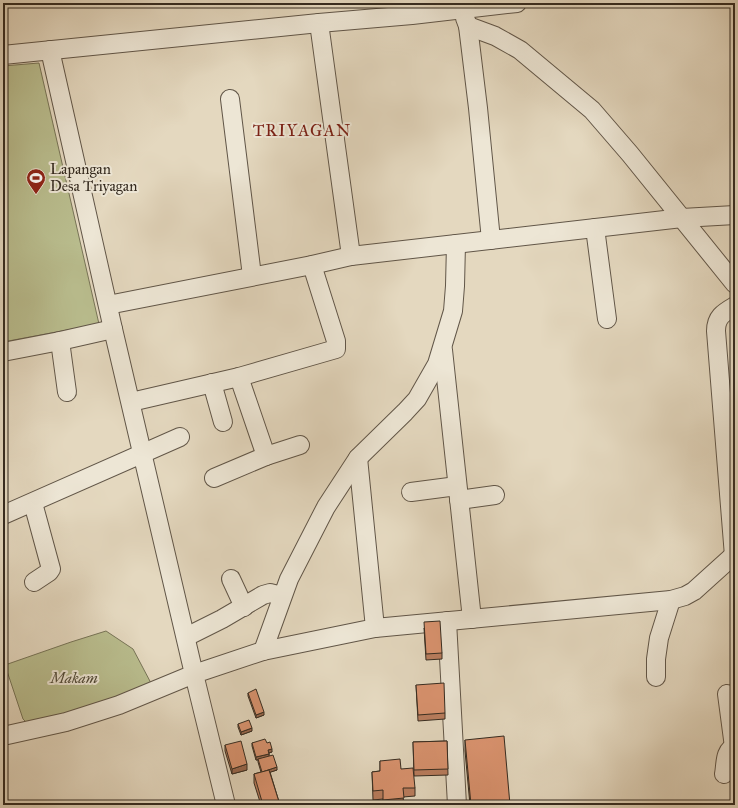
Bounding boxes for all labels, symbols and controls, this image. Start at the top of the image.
district label: TRIYAGAN [253,120,351,141]
place label: Lapangan Desa Triyagan [50,160,137,195]
sports icon: Lapangan Desa Triyagan [25,167,47,195]
park label: Makam [48,669,98,687]

